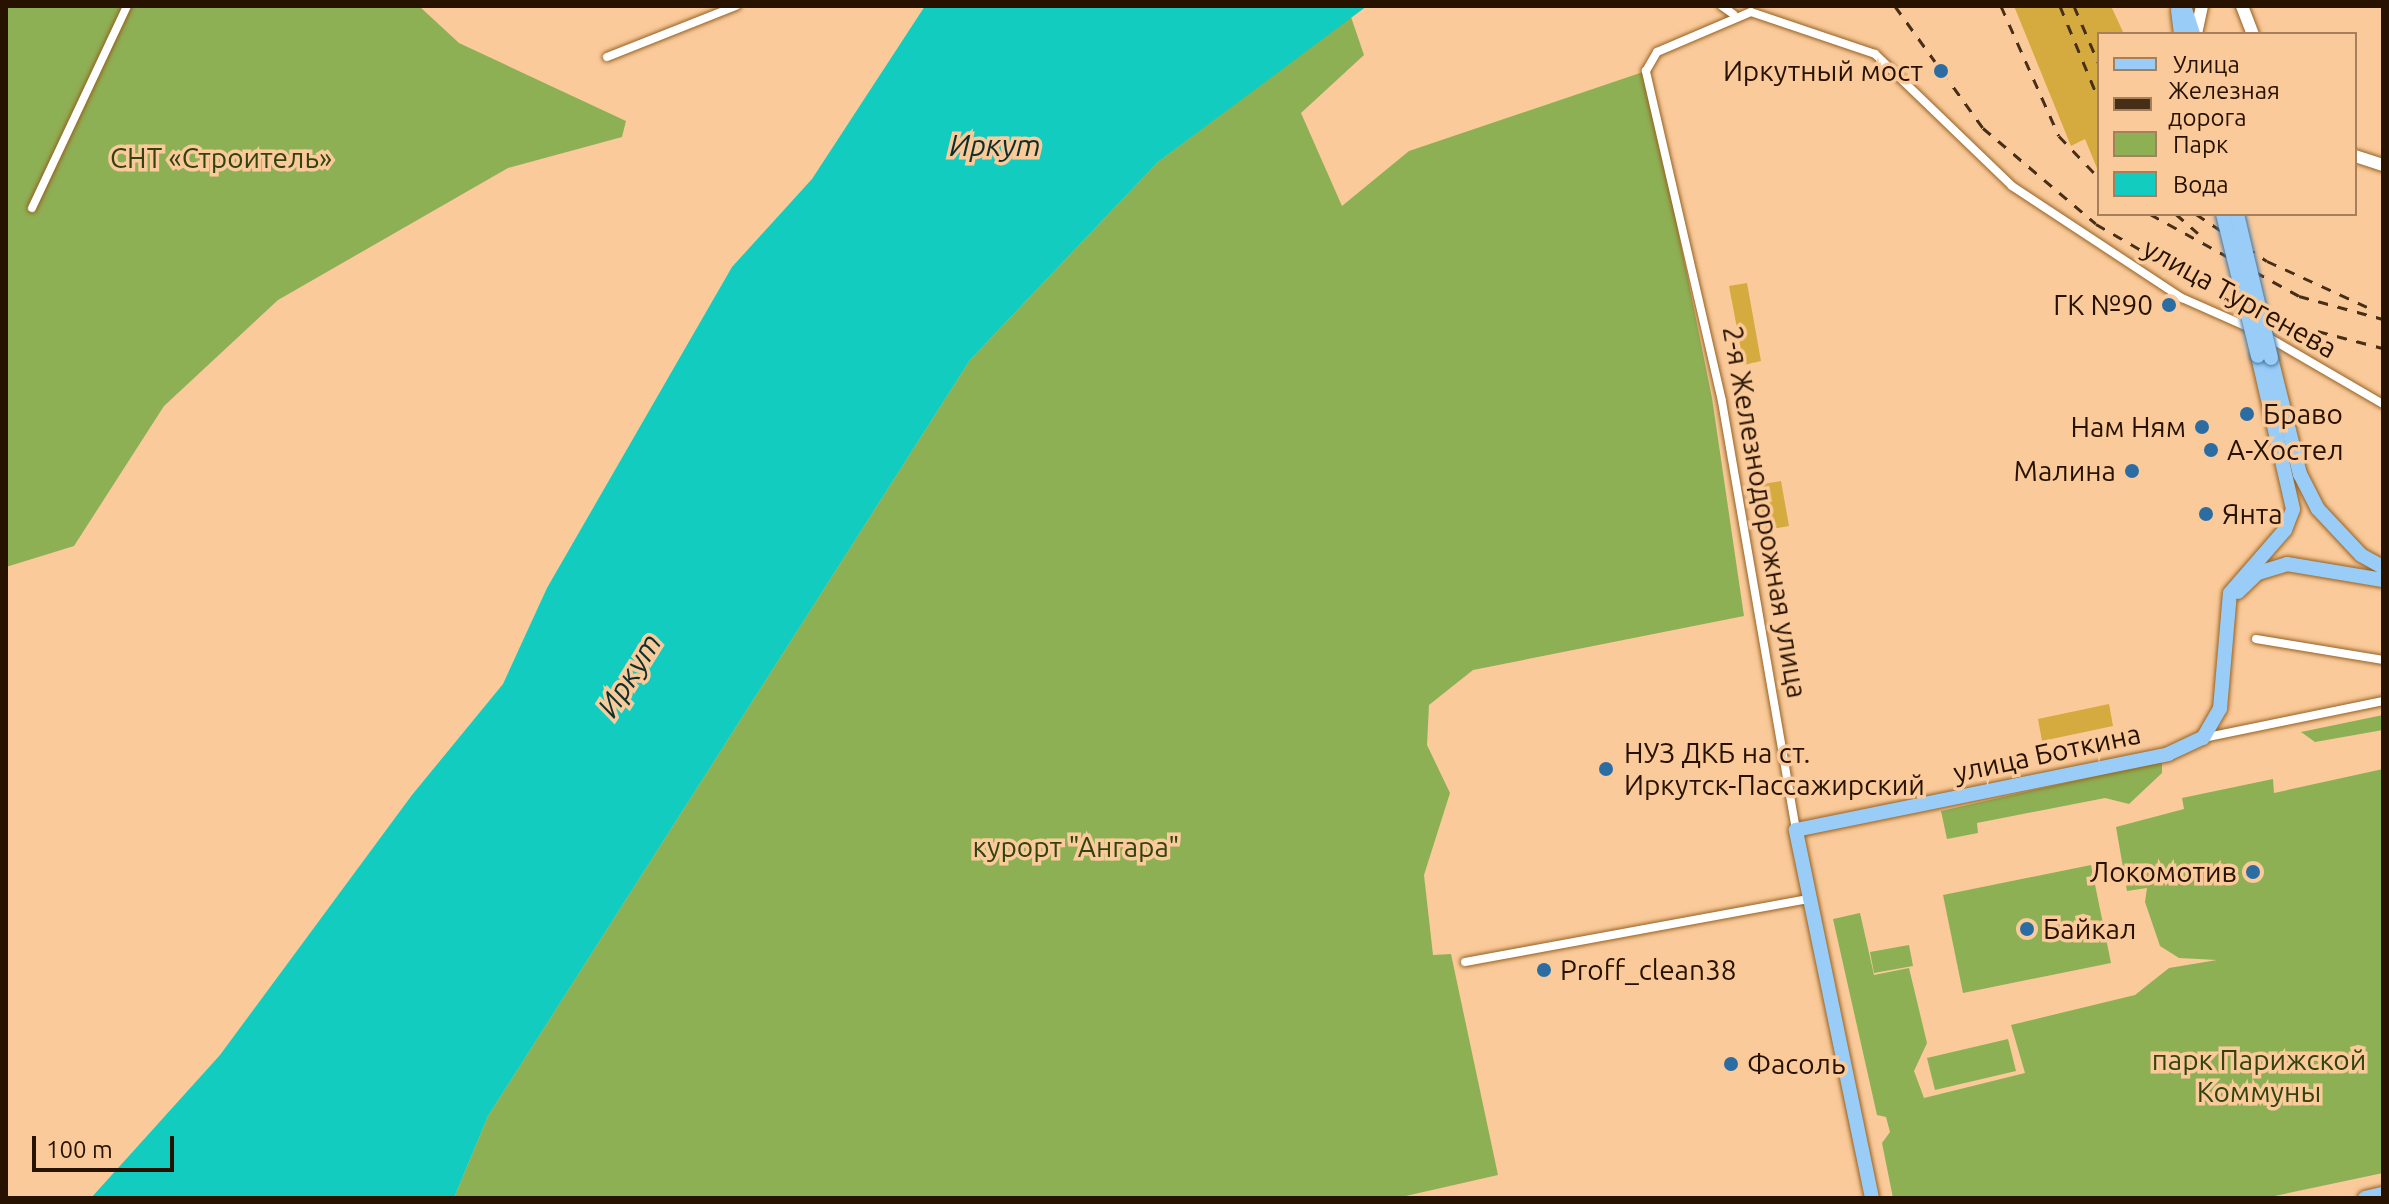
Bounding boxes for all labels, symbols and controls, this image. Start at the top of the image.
legend [2097,32,2357,216]
text: Улица [2173,51,2240,78]
place label: Иркутный мост [1723,54,1923,88]
marker: Иркутный мост [1930,60,1952,82]
text: Железная дорога [2168,77,2280,131]
water label: Иркут [949,127,1041,163]
text: Парк [2173,131,2228,158]
park label: СНТ «Строитель» [110,141,332,175]
text: Вода [2173,171,2229,198]
street label: улица Тургенева [2137,231,2343,365]
place label: ГК №90 [2053,288,2153,322]
marker: ГК №90 [2160,296,2178,314]
street label: 2-я Железнодорожная улица [1716,323,1814,701]
place label: Браво [2263,397,2343,431]
marker: Браво [2238,405,2256,423]
place label: Нам Ням [2070,410,2186,444]
marker: Нам Ням [2193,418,2211,436]
place label: А-Хостел [2227,433,2344,467]
marker: А-Хостел [2202,441,2220,459]
place label: Малина [2014,454,2116,488]
marker: Малина [2123,462,2141,480]
place label: Янта [2222,497,2283,531]
marker: Янта [2197,505,2215,523]
water label: Иркут [589,627,669,723]
street label: улица Боткина [1950,717,2144,789]
place label: НУЗ ДКБ на ст. Иркутск-Пассажирский [1624,736,1925,802]
marker: НУЗ ДКБ на ст. Иркутск-Пассажирский [1595,758,1617,780]
park label: курорт "Ангара" [972,830,1180,864]
place label: Локомотив [2090,855,2237,889]
marker: Локомотив [2244,863,2262,881]
place label: Байкал [2043,912,2136,946]
marker: Байкал [2018,920,2036,938]
place label: Proff_clean38 [1560,953,1737,987]
marker: Proff_clean38 [1535,961,1553,979]
park label: парк Парижской Коммуны [2152,1043,2366,1109]
place label: Фасоль [1747,1047,1845,1081]
marker: Фасоль [1722,1055,1740,1073]
scale bar [36,1120,178,1170]
text: 100 m [46,1136,113,1163]

